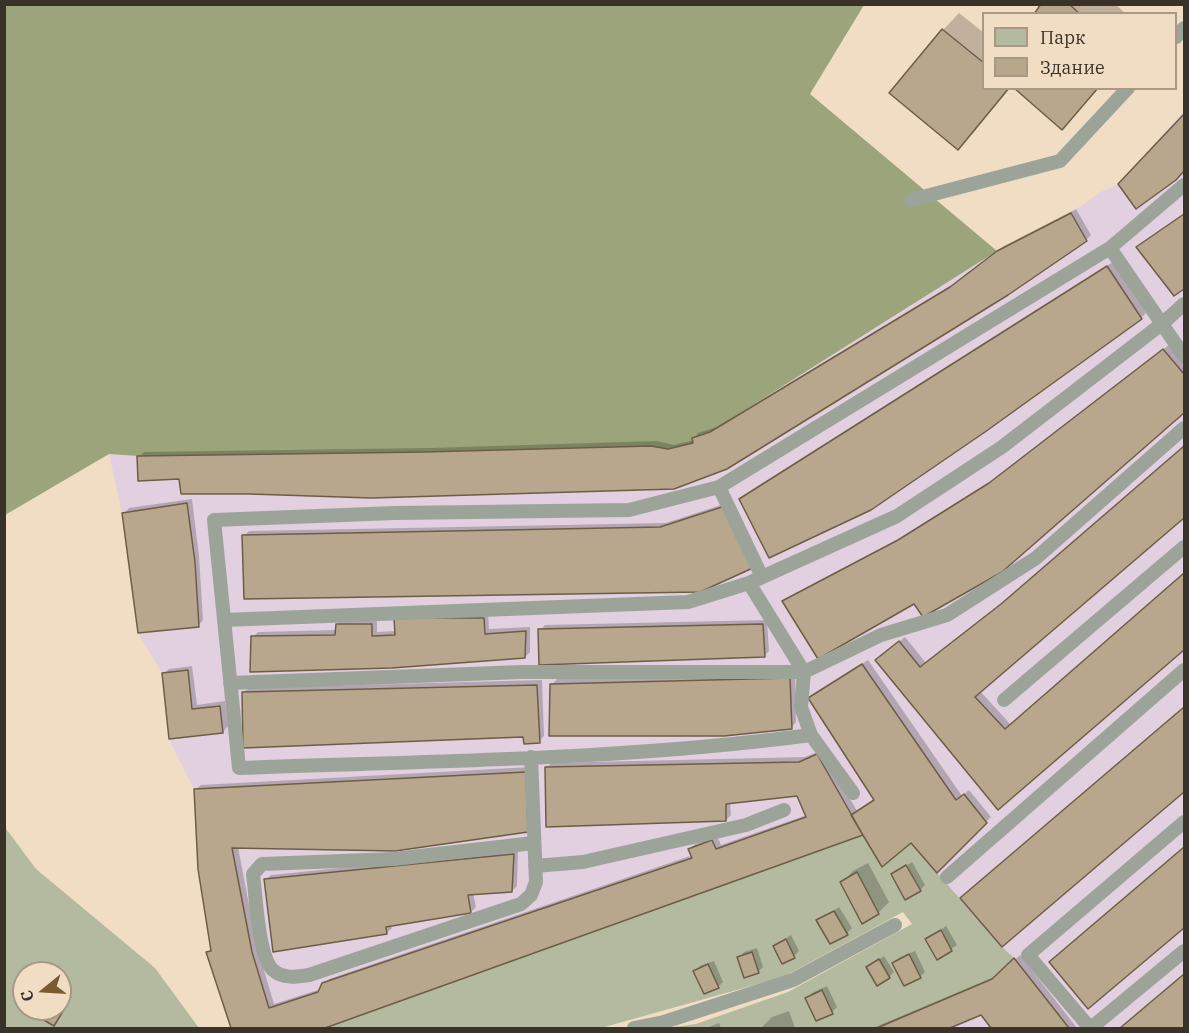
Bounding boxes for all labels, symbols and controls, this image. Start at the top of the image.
legend [982,12,1177,90]
text: Парк [1040,26,1086,49]
text: Здание [1040,56,1105,79]
north arrow [12,961,72,1021]
text: С [16,988,38,1004]

